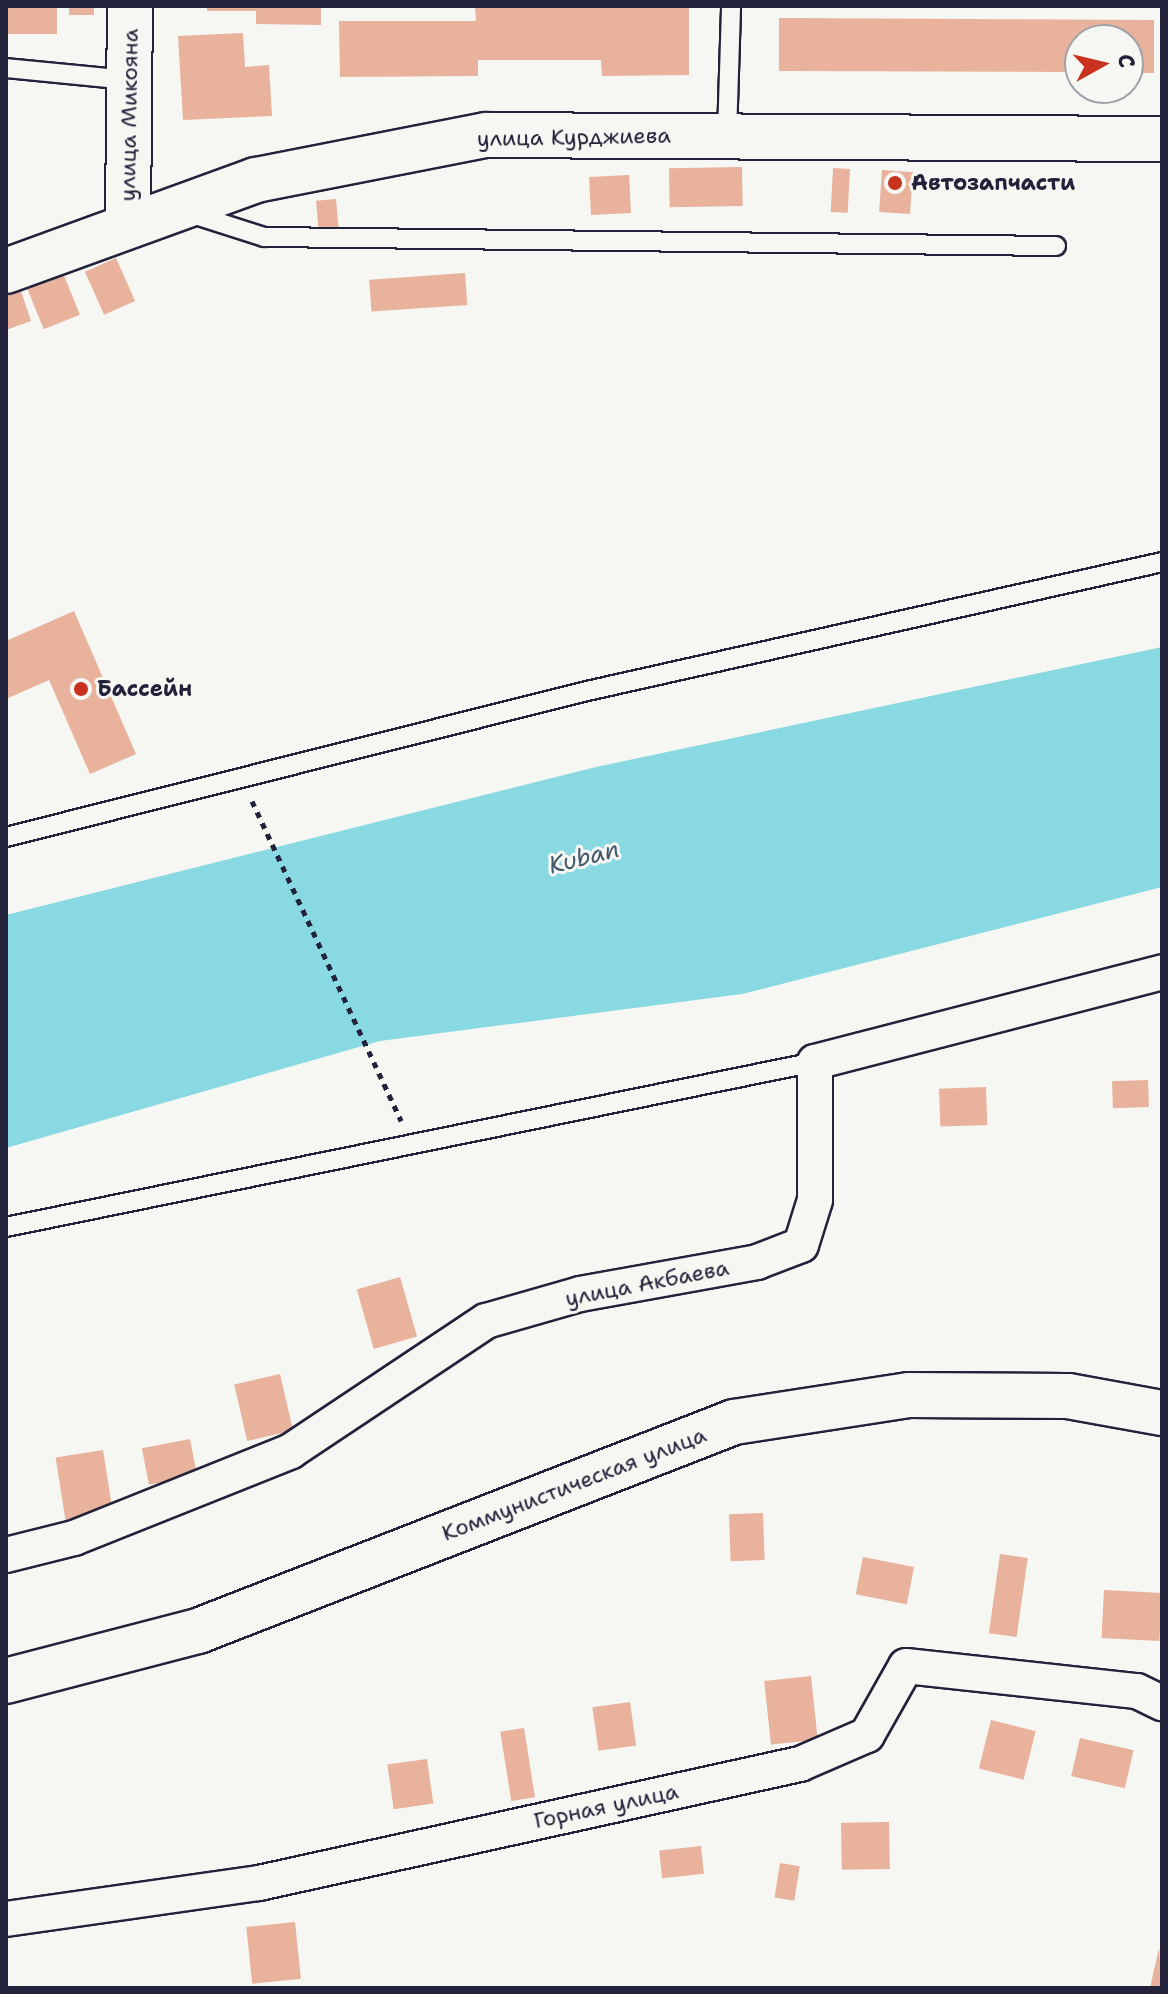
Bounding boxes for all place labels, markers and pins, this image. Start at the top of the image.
place label: Автозапчасти [911,170,1075,196]
marker: Автозапчасти [886,174,904,192]
place label: Бассейн [97,676,192,702]
marker: Бассейн [72,680,90,698]

